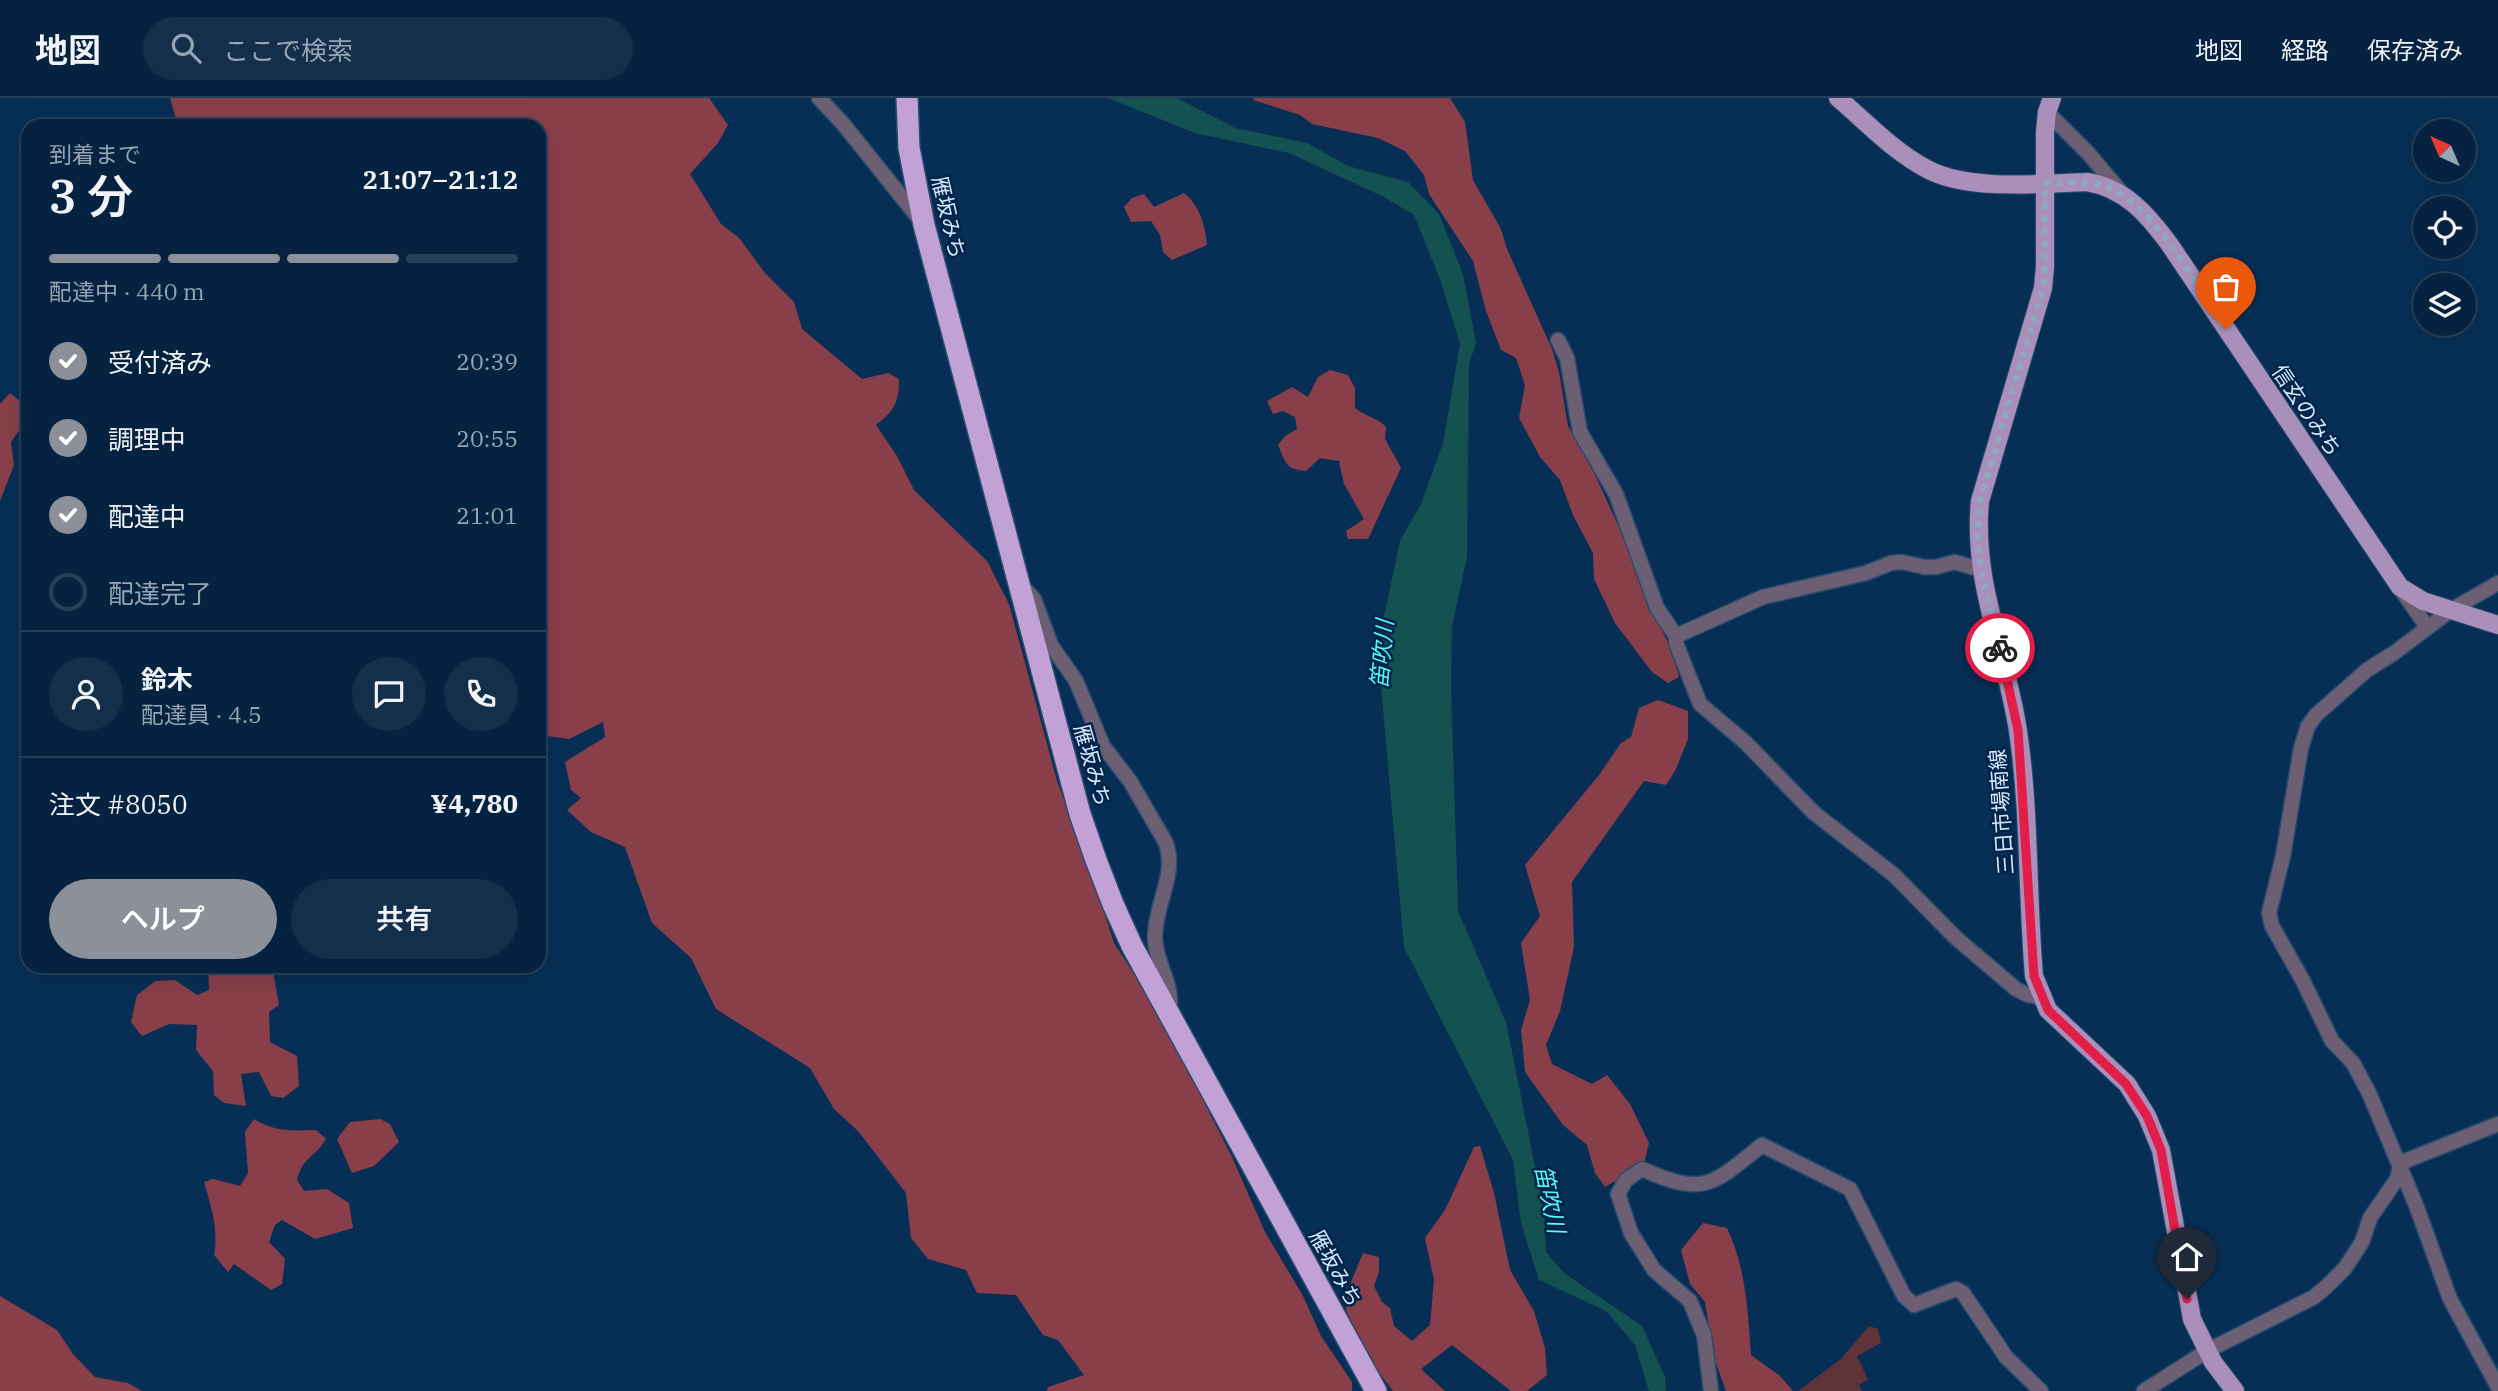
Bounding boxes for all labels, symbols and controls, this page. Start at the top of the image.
search box [143,17,633,80]
text: 地図 [35,28,101,71]
icon: search [167,29,205,67]
text: ここで検索 [223,33,353,67]
text: 地図 [2195,34,2243,66]
text: 経路 [2281,34,2329,66]
text: 保存済み [2367,34,2463,66]
north arrow [2413,119,2476,182]
map controls [2413,119,2476,336]
text: 到着まで [49,139,141,169]
text: 21:07–21:12 [362,162,518,196]
text: 3 分 [49,166,133,226]
street label: 雁坂みち [926,173,972,261]
button: locate [2413,196,2476,259]
pin [2196,257,2256,329]
icon: bag [2207,268,2245,306]
button: layers [2413,273,2476,336]
text: 配達中 · 440 m [49,276,205,306]
icon: check [49,342,87,380]
text: 受付済み [108,345,212,379]
text: 20:39 [456,346,518,376]
street label: 信玄のみち [2266,359,2348,461]
icon: check [49,419,87,457]
text: 調理中 [108,422,186,456]
text: 20:55 [456,423,518,453]
icon: check [49,496,87,534]
text: 配達中 [108,499,186,533]
text: 21:01 [456,500,518,530]
text: 配達完了 [108,576,212,610]
courier [1965,613,2035,683]
water label: 笛吹川 [1363,615,1399,690]
icon: bike [1981,629,2019,667]
button: person [49,657,123,731]
button: chat [352,657,426,731]
button: phone [444,657,518,731]
text: 鈴木 [141,662,193,696]
text: 配達員 · 4.5 [141,699,262,729]
street label: 雁坂みち [1068,721,1118,809]
street label: 三日市場南線 [1983,748,2019,876]
text: ¥4,780 [431,786,518,820]
text: 注文 #8050 [49,787,188,821]
button: ヘルプ [49,879,277,959]
button: 共有 [291,879,518,959]
water label: 笛吹川 [1529,1162,1573,1239]
street label: 雁坂みち [1303,1224,1369,1312]
pin [2157,1227,2217,1299]
icon: home [2168,1238,2206,1276]

